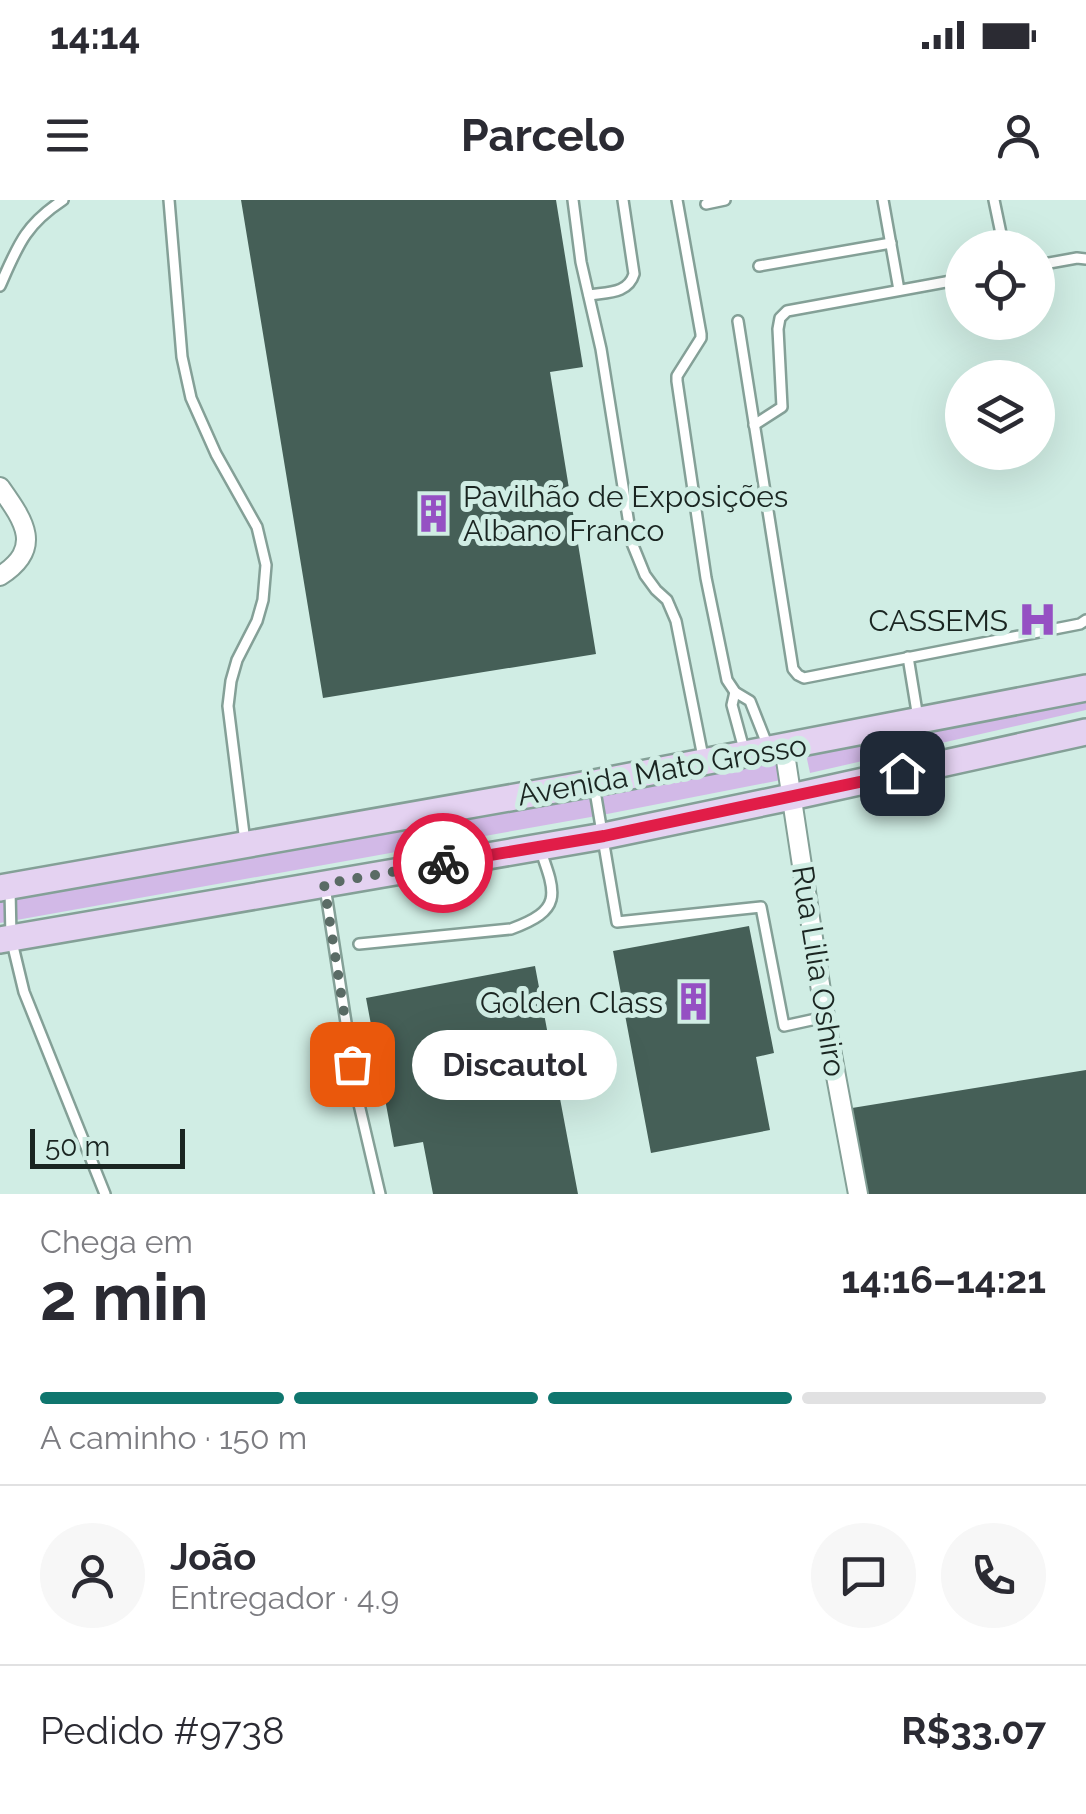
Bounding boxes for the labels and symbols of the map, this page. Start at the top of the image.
place label: Pavilhão de Exposições Albano Franco [463,479,788,548]
building icon: Pavilhão de Exposições Albano Franco [412,492,454,534]
hospital icon: CASSEMS [1017,599,1059,641]
place label: CASSEMS [869,603,1008,638]
street label: Avenida Mato Grosso [515,727,809,813]
pin [860,731,945,816]
courier [393,813,493,913]
street label: Rua Lilia Oshiro [785,863,853,1079]
building icon: Golden Class [672,981,714,1023]
place label: Golden Class [480,985,663,1020]
pin [310,1022,395,1107]
callout: Discautol [412,1029,617,1099]
scale bar [30,1124,185,1168]

